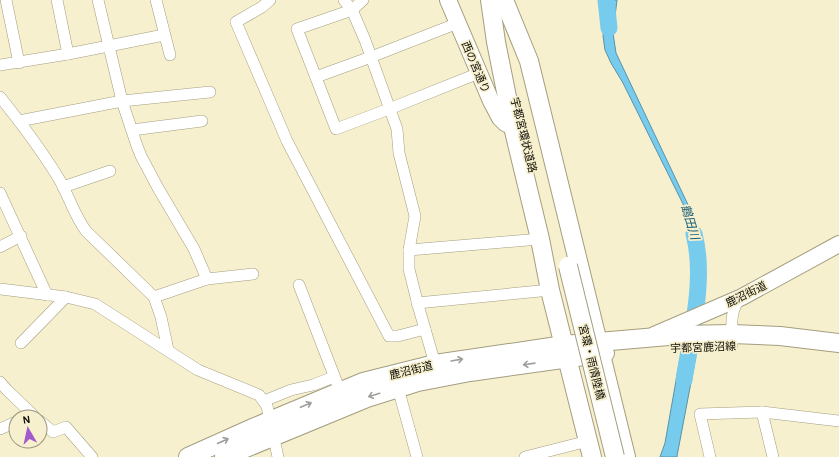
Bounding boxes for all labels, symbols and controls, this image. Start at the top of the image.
street label: 西の宮通り [460,39,492,95]
street label: 宇都宮環状道路 [509,96,539,174]
water label: 鶴田川 [679,203,703,243]
street label: 鹿沼街道 [724,279,768,309]
street label: 宮環・雨情陸橋 [577,323,607,401]
street label: 宇都宮鹿沼線 [670,340,736,354]
one-way arrow [450,356,463,364]
street label: 鹿沼街道 [388,359,434,381]
one-way arrow [523,360,536,368]
one-way arrow [368,392,381,399]
one-way arrow [300,401,312,408]
north arrow [8,409,48,449]
text: N [22,414,31,426]
one-way arrow [217,437,229,444]

